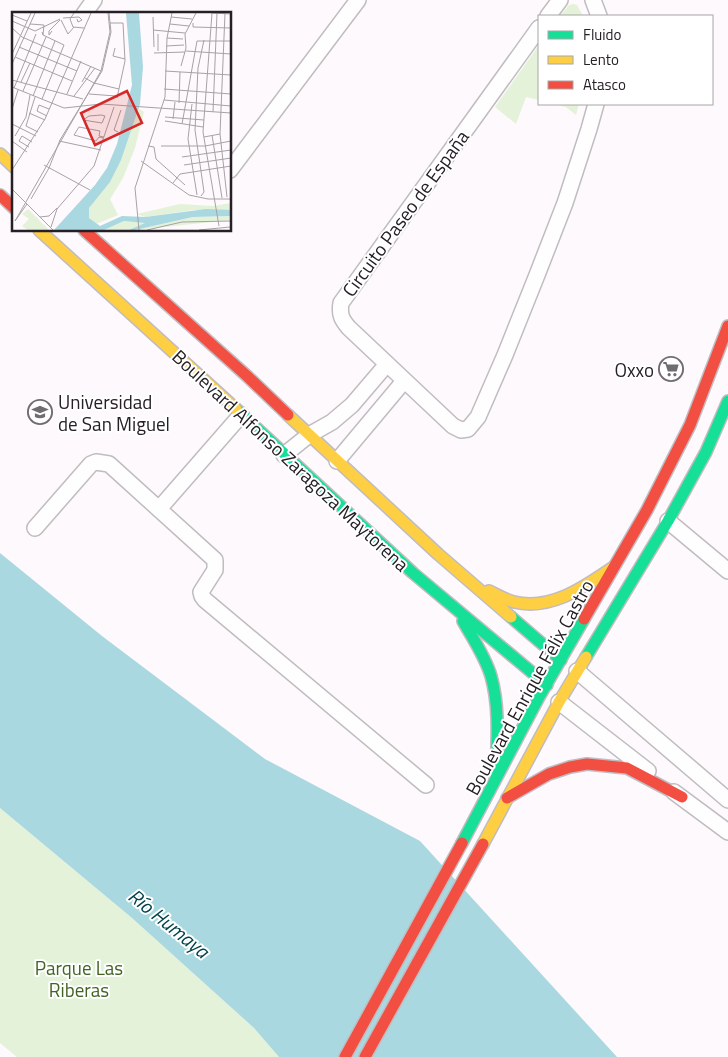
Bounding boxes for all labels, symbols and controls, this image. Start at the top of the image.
inset map [12,12,231,231]
legend [538,15,713,105]
text: Fluido [583,23,622,46]
text: Lento [583,48,619,71]
text: Atasco [583,73,626,96]
street label: Circuito Paseo de España [334,123,476,302]
street label: Boulevard Alfonso Zaragoza Maytorena [166,342,416,578]
place label: Oxxo [614,355,654,384]
supermarket icon: Oxxo [658,356,684,382]
place label: Universidad de San Miguel [58,387,170,438]
school or university icon: Universidad de San Miguel [27,399,53,425]
street label: Boulevard Enrique Félix Castro [458,574,600,800]
water label: Río Humaya [122,881,217,966]
park label: Parque Las Riberas [35,953,123,1004]

